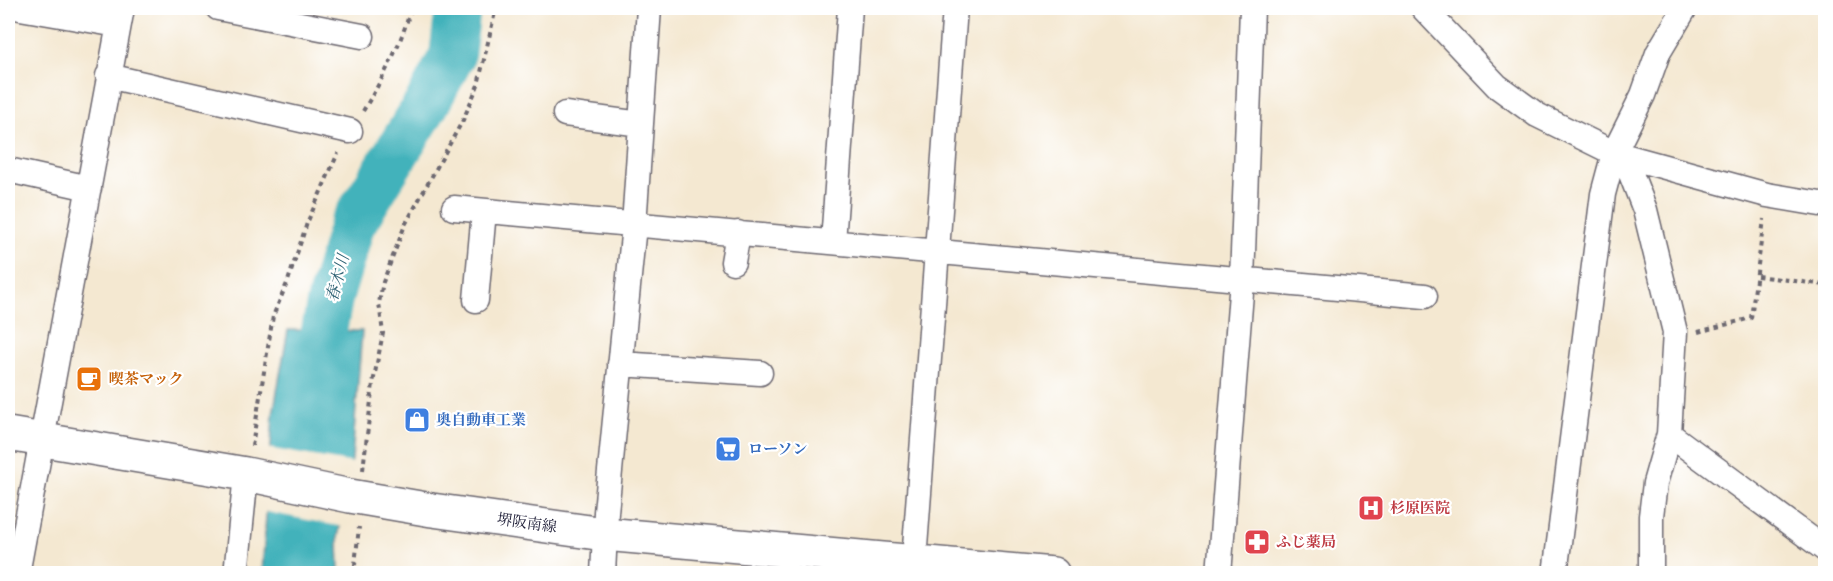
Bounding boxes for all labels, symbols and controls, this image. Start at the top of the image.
water label: 春木川 [321,250,353,304]
cafe icon: 喫茶マック [74,364,104,394]
place label: 喫茶マック [109,369,183,388]
shop icon: 奥自動車工業 [402,405,432,435]
place label: 奥自動車工業 [436,410,526,429]
supermarket icon: ローソン [713,434,743,464]
place label: ローソン [748,439,807,458]
hospital icon: 杉原医院 [1356,493,1386,523]
place label: 杉原医院 [1390,498,1450,517]
street label: 堺阪南線 [496,509,558,536]
pharmacy icon: ふじ薬局 [1242,527,1272,557]
place label: ふじ薬局 [1276,532,1336,551]

